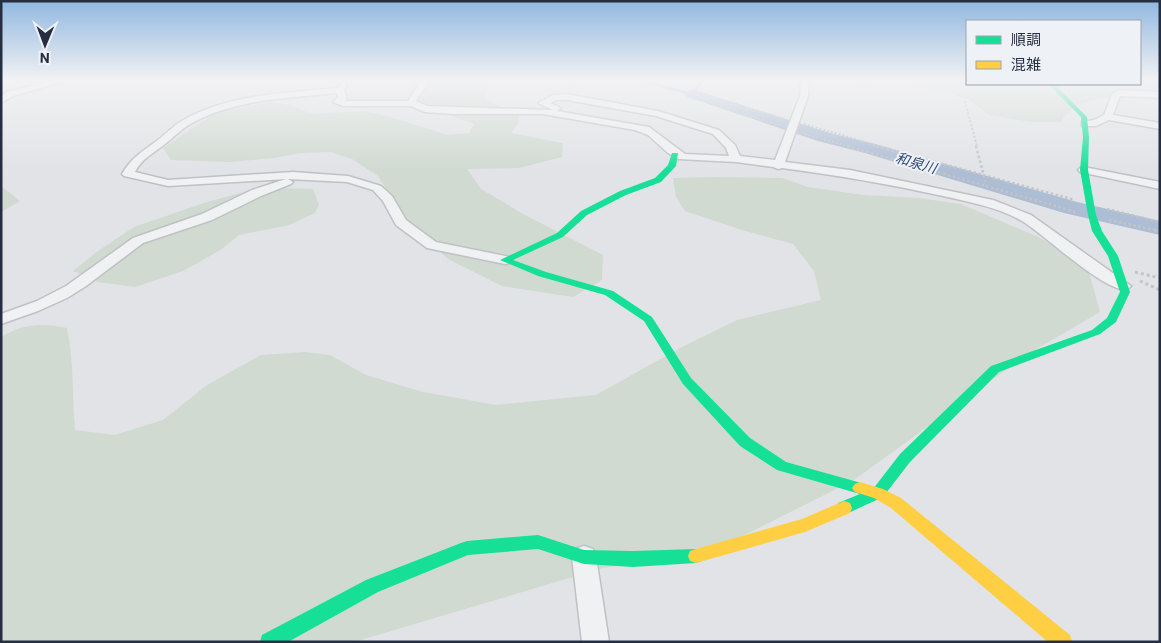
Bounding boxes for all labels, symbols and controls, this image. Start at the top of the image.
north arrow [20,20,70,70]
legend [966,20,1141,85]
text: 順調 [1011,31,1041,49]
text: N [40,50,50,66]
text: 混雑 [1011,56,1041,74]
water label: 和泉川 [894,150,940,177]

